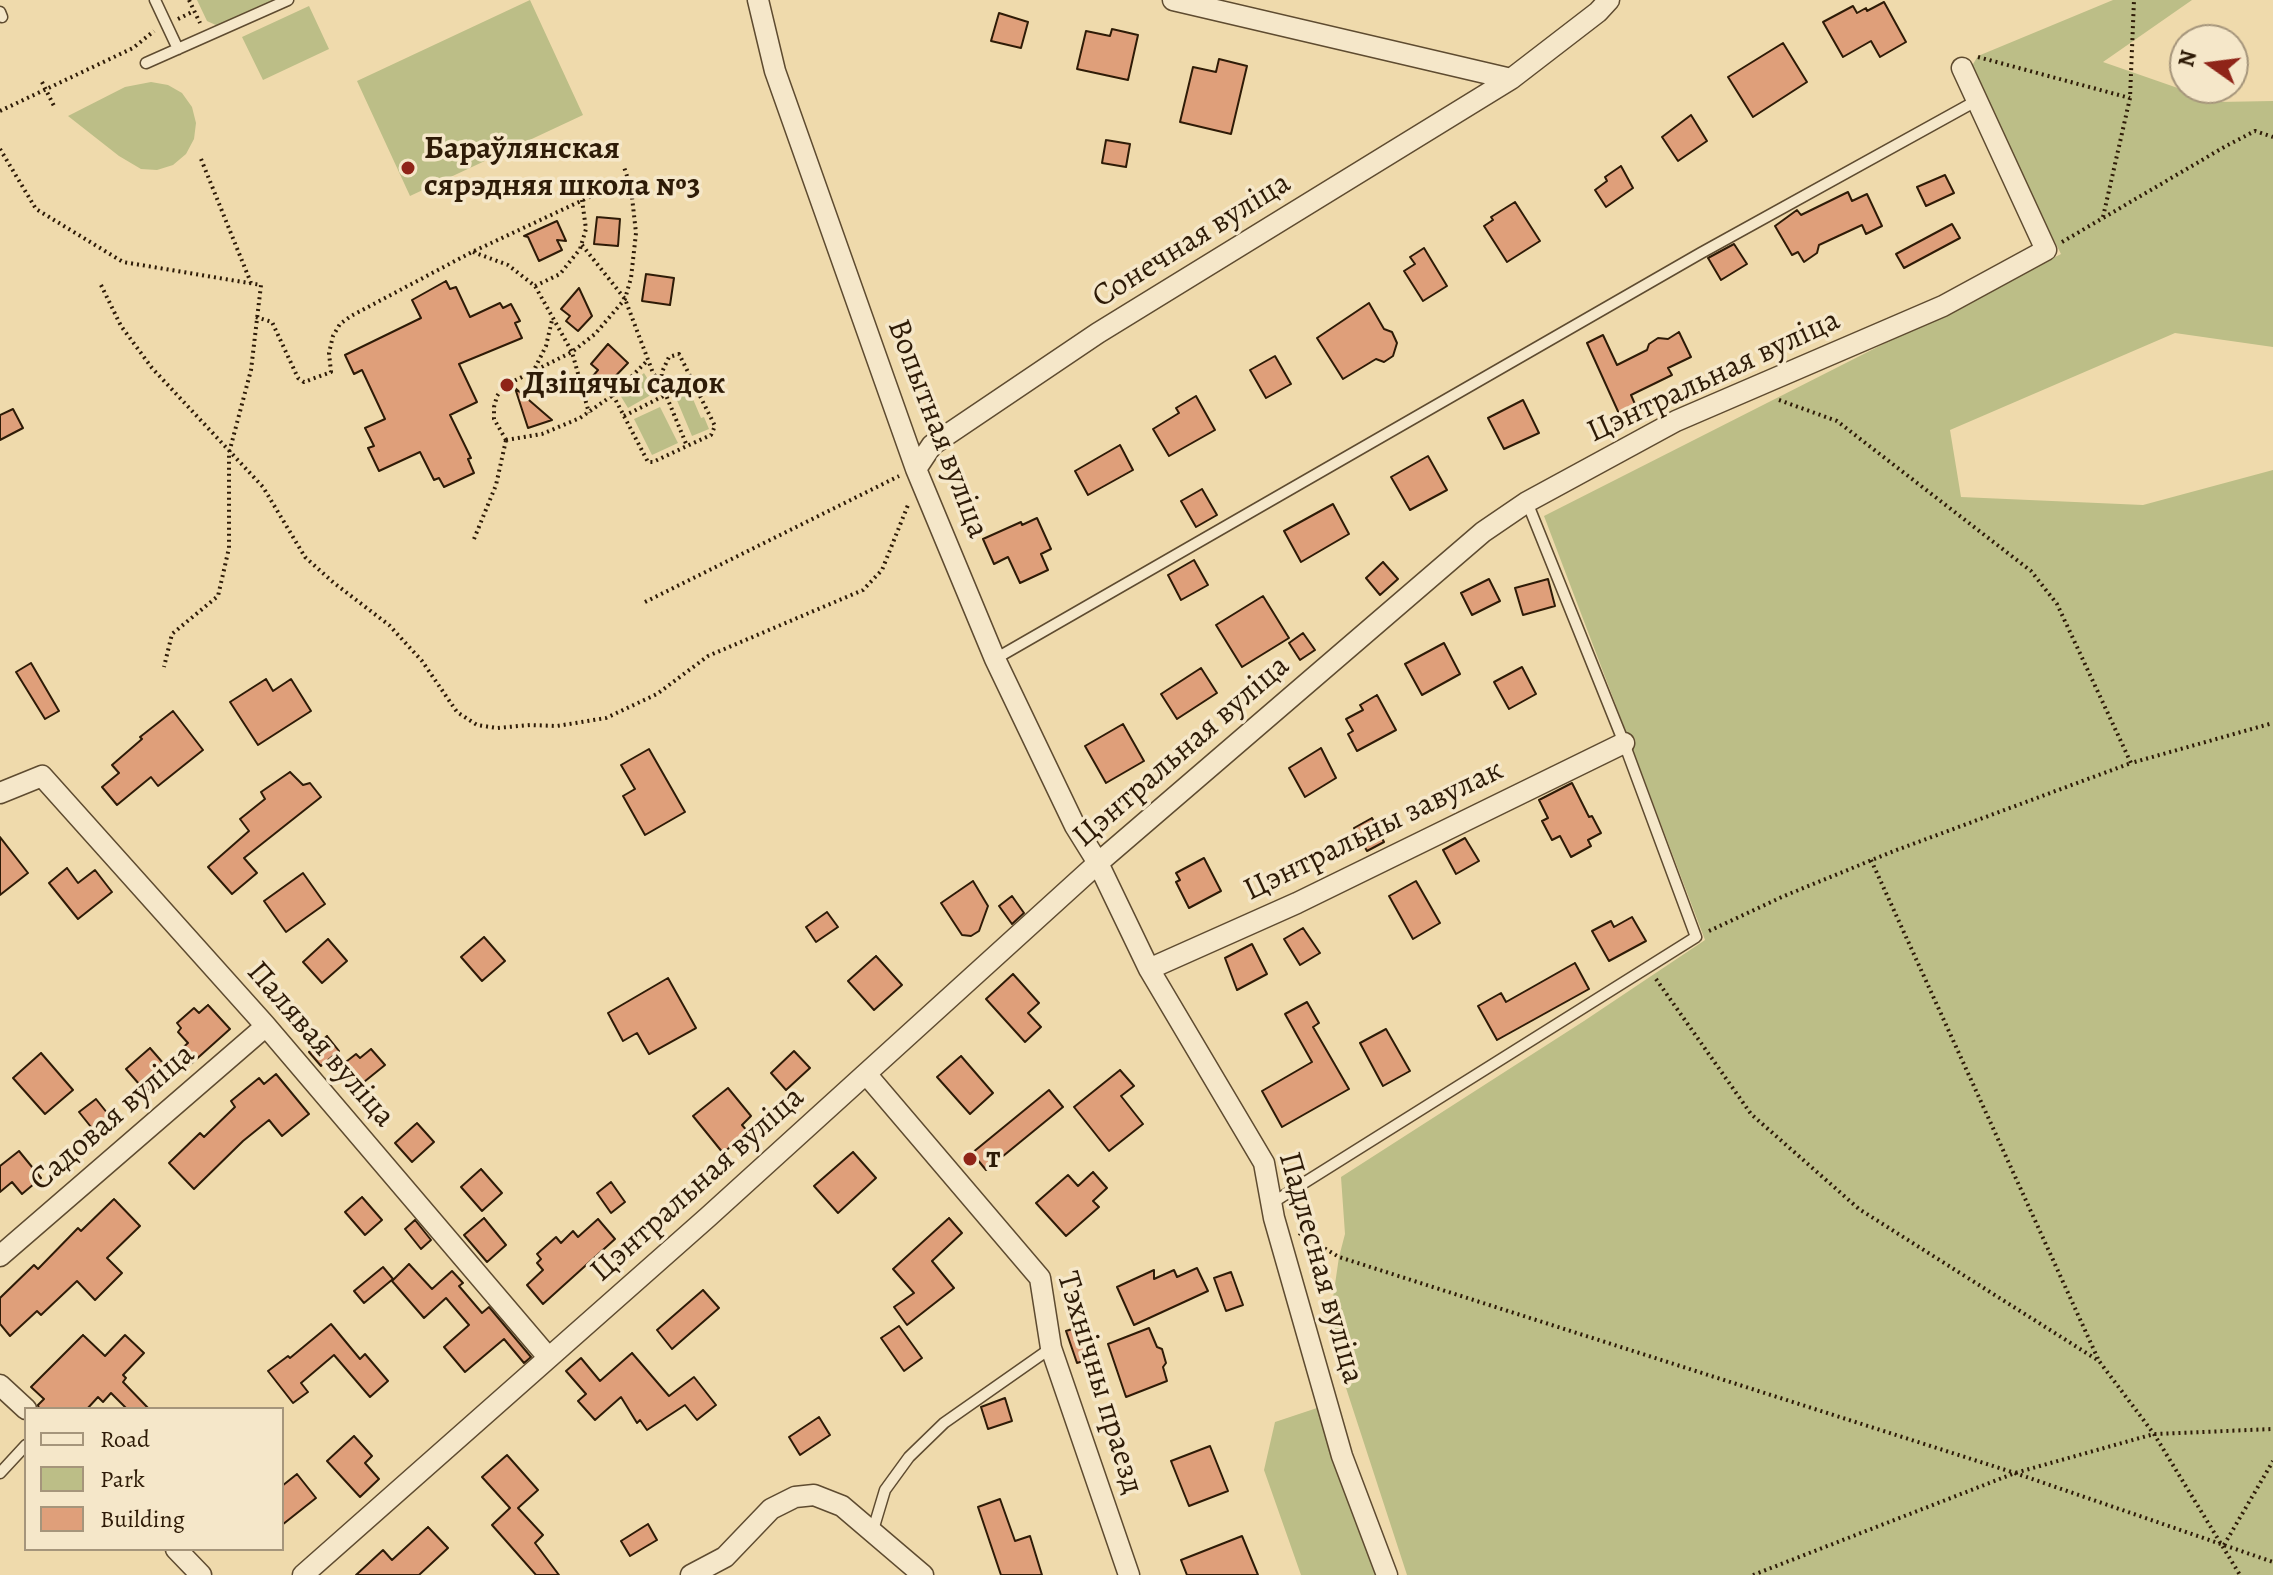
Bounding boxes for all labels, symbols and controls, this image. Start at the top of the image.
north arrow [2169,24,2249,104]
text: N [2171,47,2204,70]
place label: Бараўлянская сярэдняя школа №3 [424,131,700,206]
marker: Бараўлянская сярэдняя школа №3 [399,159,417,177]
street label: Сонечная вуліца [1086,165,1298,317]
street label: Цэнтральная вуліца [1582,302,1846,452]
street label: Вопытная вуліца [878,314,996,544]
place label: Дзіцячы садок [523,366,725,404]
marker: Дзіцячы садок [498,376,516,394]
street label: Цэнтральная вуліца [1066,648,1298,856]
street label: Цэнтральны завулак [1238,752,1510,910]
street label: Палявая вуліца [238,954,402,1136]
street label: Садовая вуліца [23,1036,203,1200]
street label: Цэнтральная вуліца [583,1079,813,1291]
place label: т [986,1140,1001,1178]
street label: Падлесная вуліца [1269,1148,1371,1388]
marker: т [961,1150,979,1168]
street label: Тэхнічны праезд [1047,1267,1151,1499]
legend [24,1407,284,1551]
text: Road [100,1423,150,1455]
text: Park [100,1463,145,1495]
text: Building [100,1503,185,1535]

